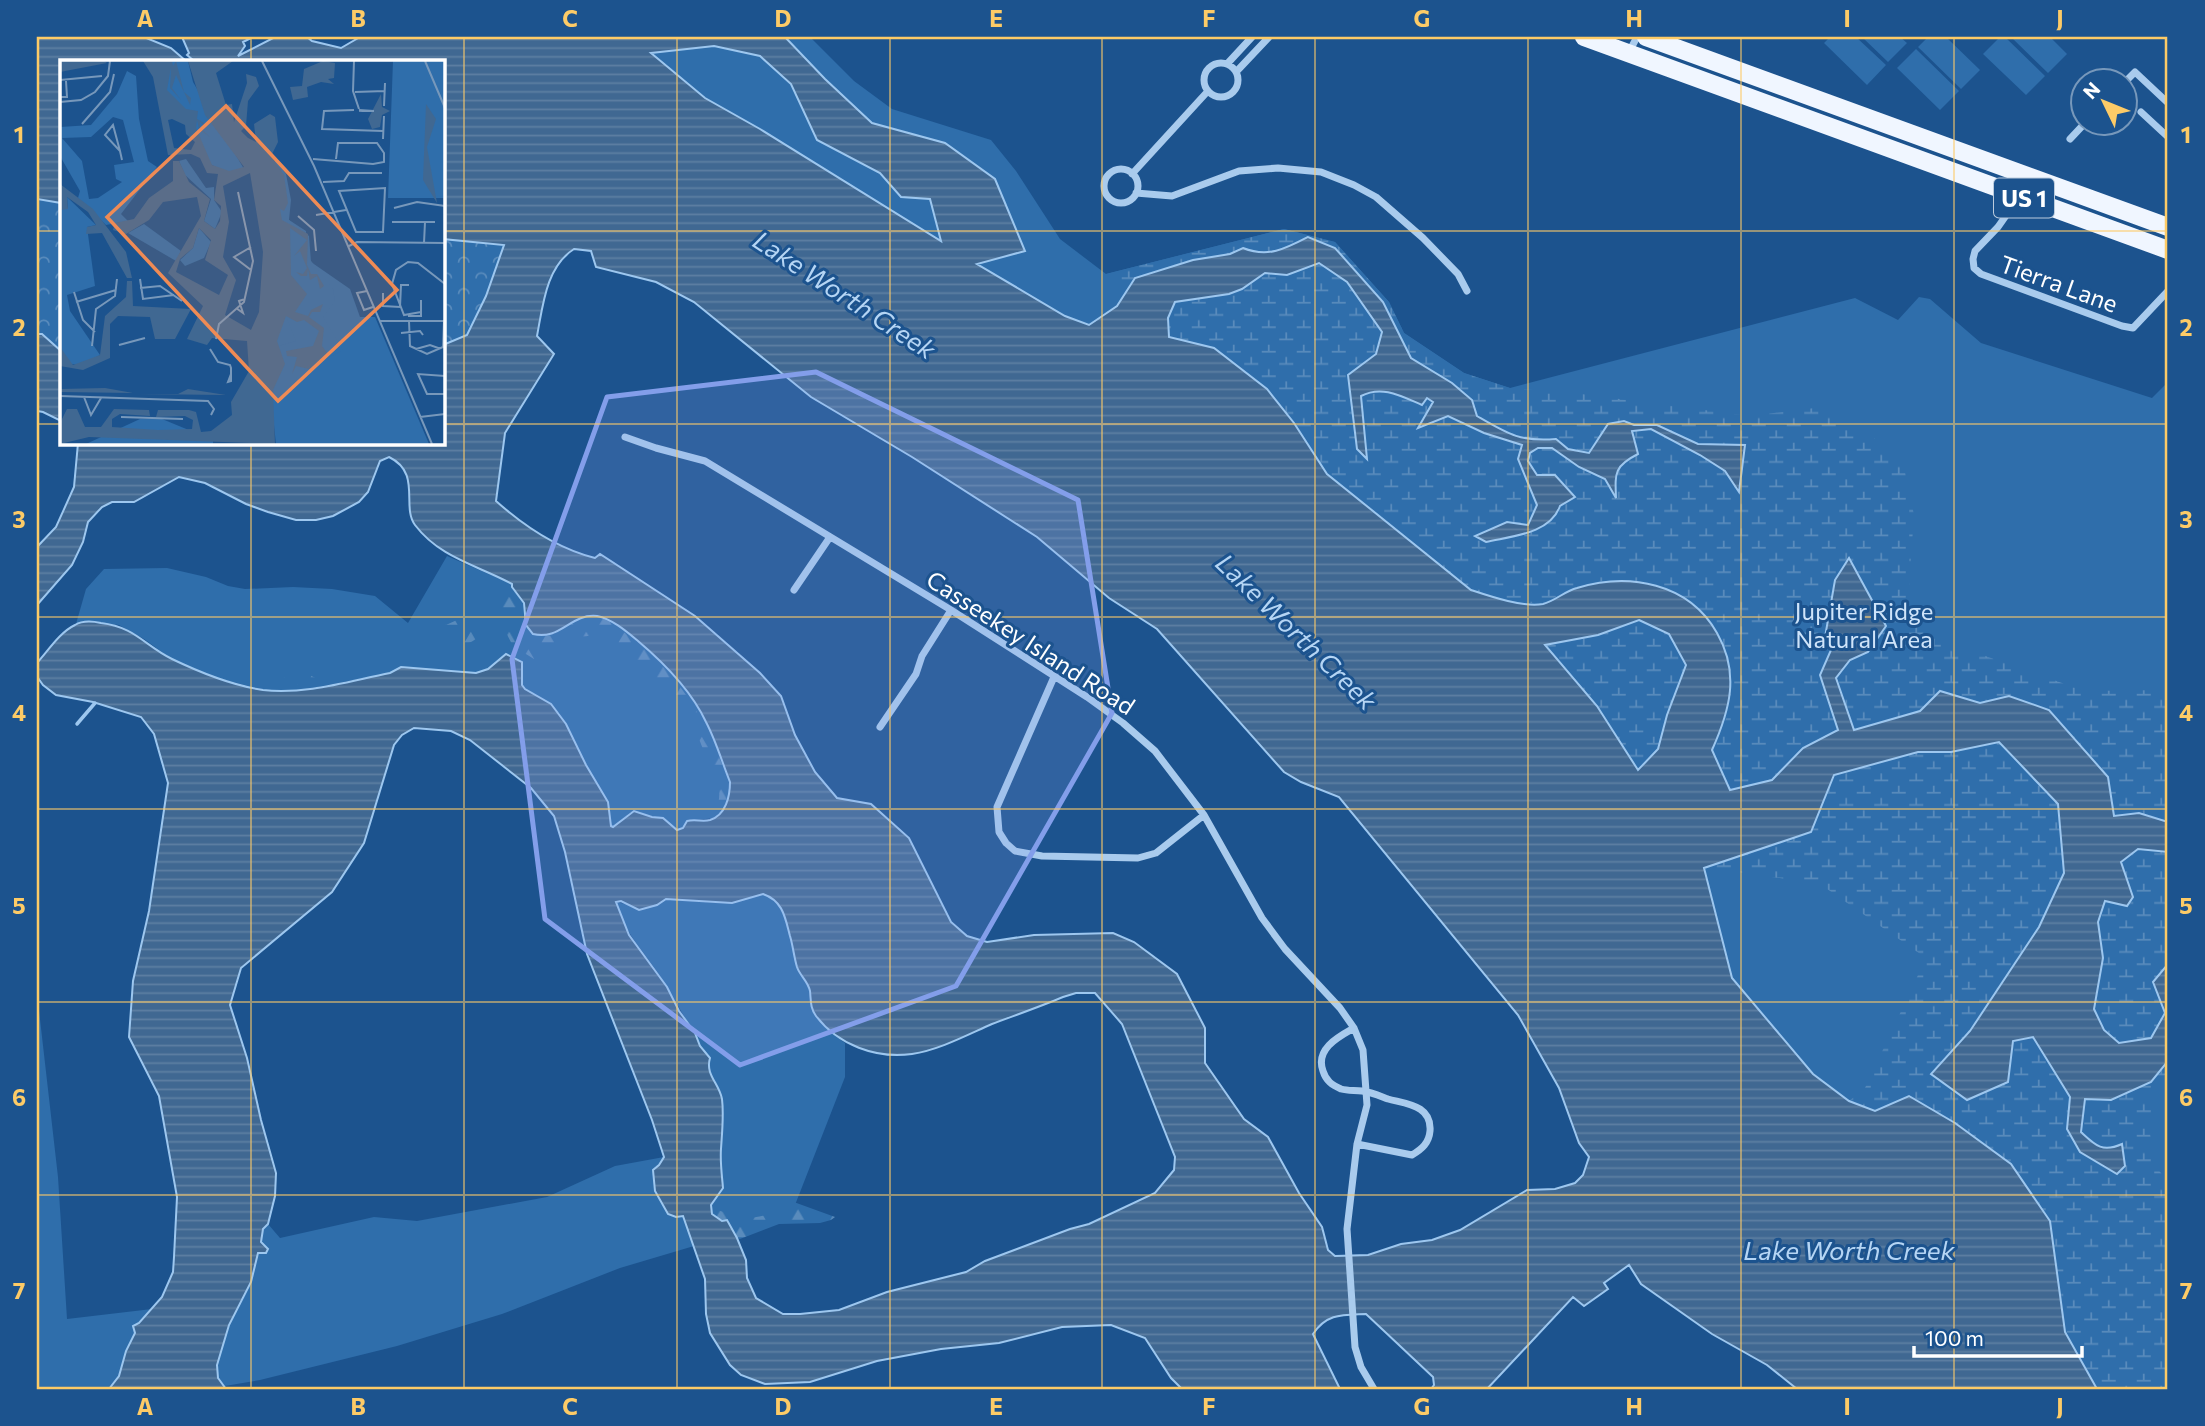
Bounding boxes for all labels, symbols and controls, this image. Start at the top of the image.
text: A [137,4,154,32]
text: B [350,4,366,32]
text: C [562,4,578,32]
text: D [775,4,792,32]
text: E [989,4,1003,32]
text: F [1202,4,1216,32]
text: G [1414,4,1430,32]
text: H [1625,4,1643,32]
text: I [1843,4,1851,32]
text: J [2056,4,2064,32]
inset map [60,60,444,444]
north arrow [2068,66,2138,136]
text: N [2078,77,2104,103]
text: 1 [14,120,24,148]
text: 1 [2181,120,2191,148]
road number: US 1 [1994,178,2054,218]
water label: Lake Worth Creek [748,223,943,365]
street label: Tierra Lane [1996,248,2122,318]
text: 2 [12,313,26,341]
text: 2 [2179,313,2193,341]
text: 3 [12,505,26,533]
text: 3 [2179,505,2193,533]
water label: Lake Worth Creek [1210,546,1384,716]
street label: Casseekey Island Road [921,564,1141,720]
park label: Jupiter Ridge Natural Area [1795,596,1933,653]
text: 4 [12,698,26,726]
text: 4 [2179,698,2193,726]
text: 5 [12,891,26,919]
text: 5 [2179,891,2193,919]
text: 6 [12,1083,26,1111]
text: 6 [2179,1083,2193,1111]
water label: Lake Worth Creek [1743,1234,1956,1265]
text: 7 [13,1276,25,1304]
text: 7 [2180,1276,2192,1304]
scale bar [1914,1314,2082,1358]
text: 100 m [1925,1325,1984,1350]
text: A [137,1392,154,1420]
text: B [350,1392,366,1420]
text: C [562,1392,578,1420]
text: D [775,1392,792,1420]
text: E [989,1392,1003,1420]
text: F [1202,1392,1216,1420]
text: G [1414,1392,1430,1420]
text: H [1625,1392,1643,1420]
text: I [1843,1392,1851,1420]
text: J [2056,1392,2064,1420]

